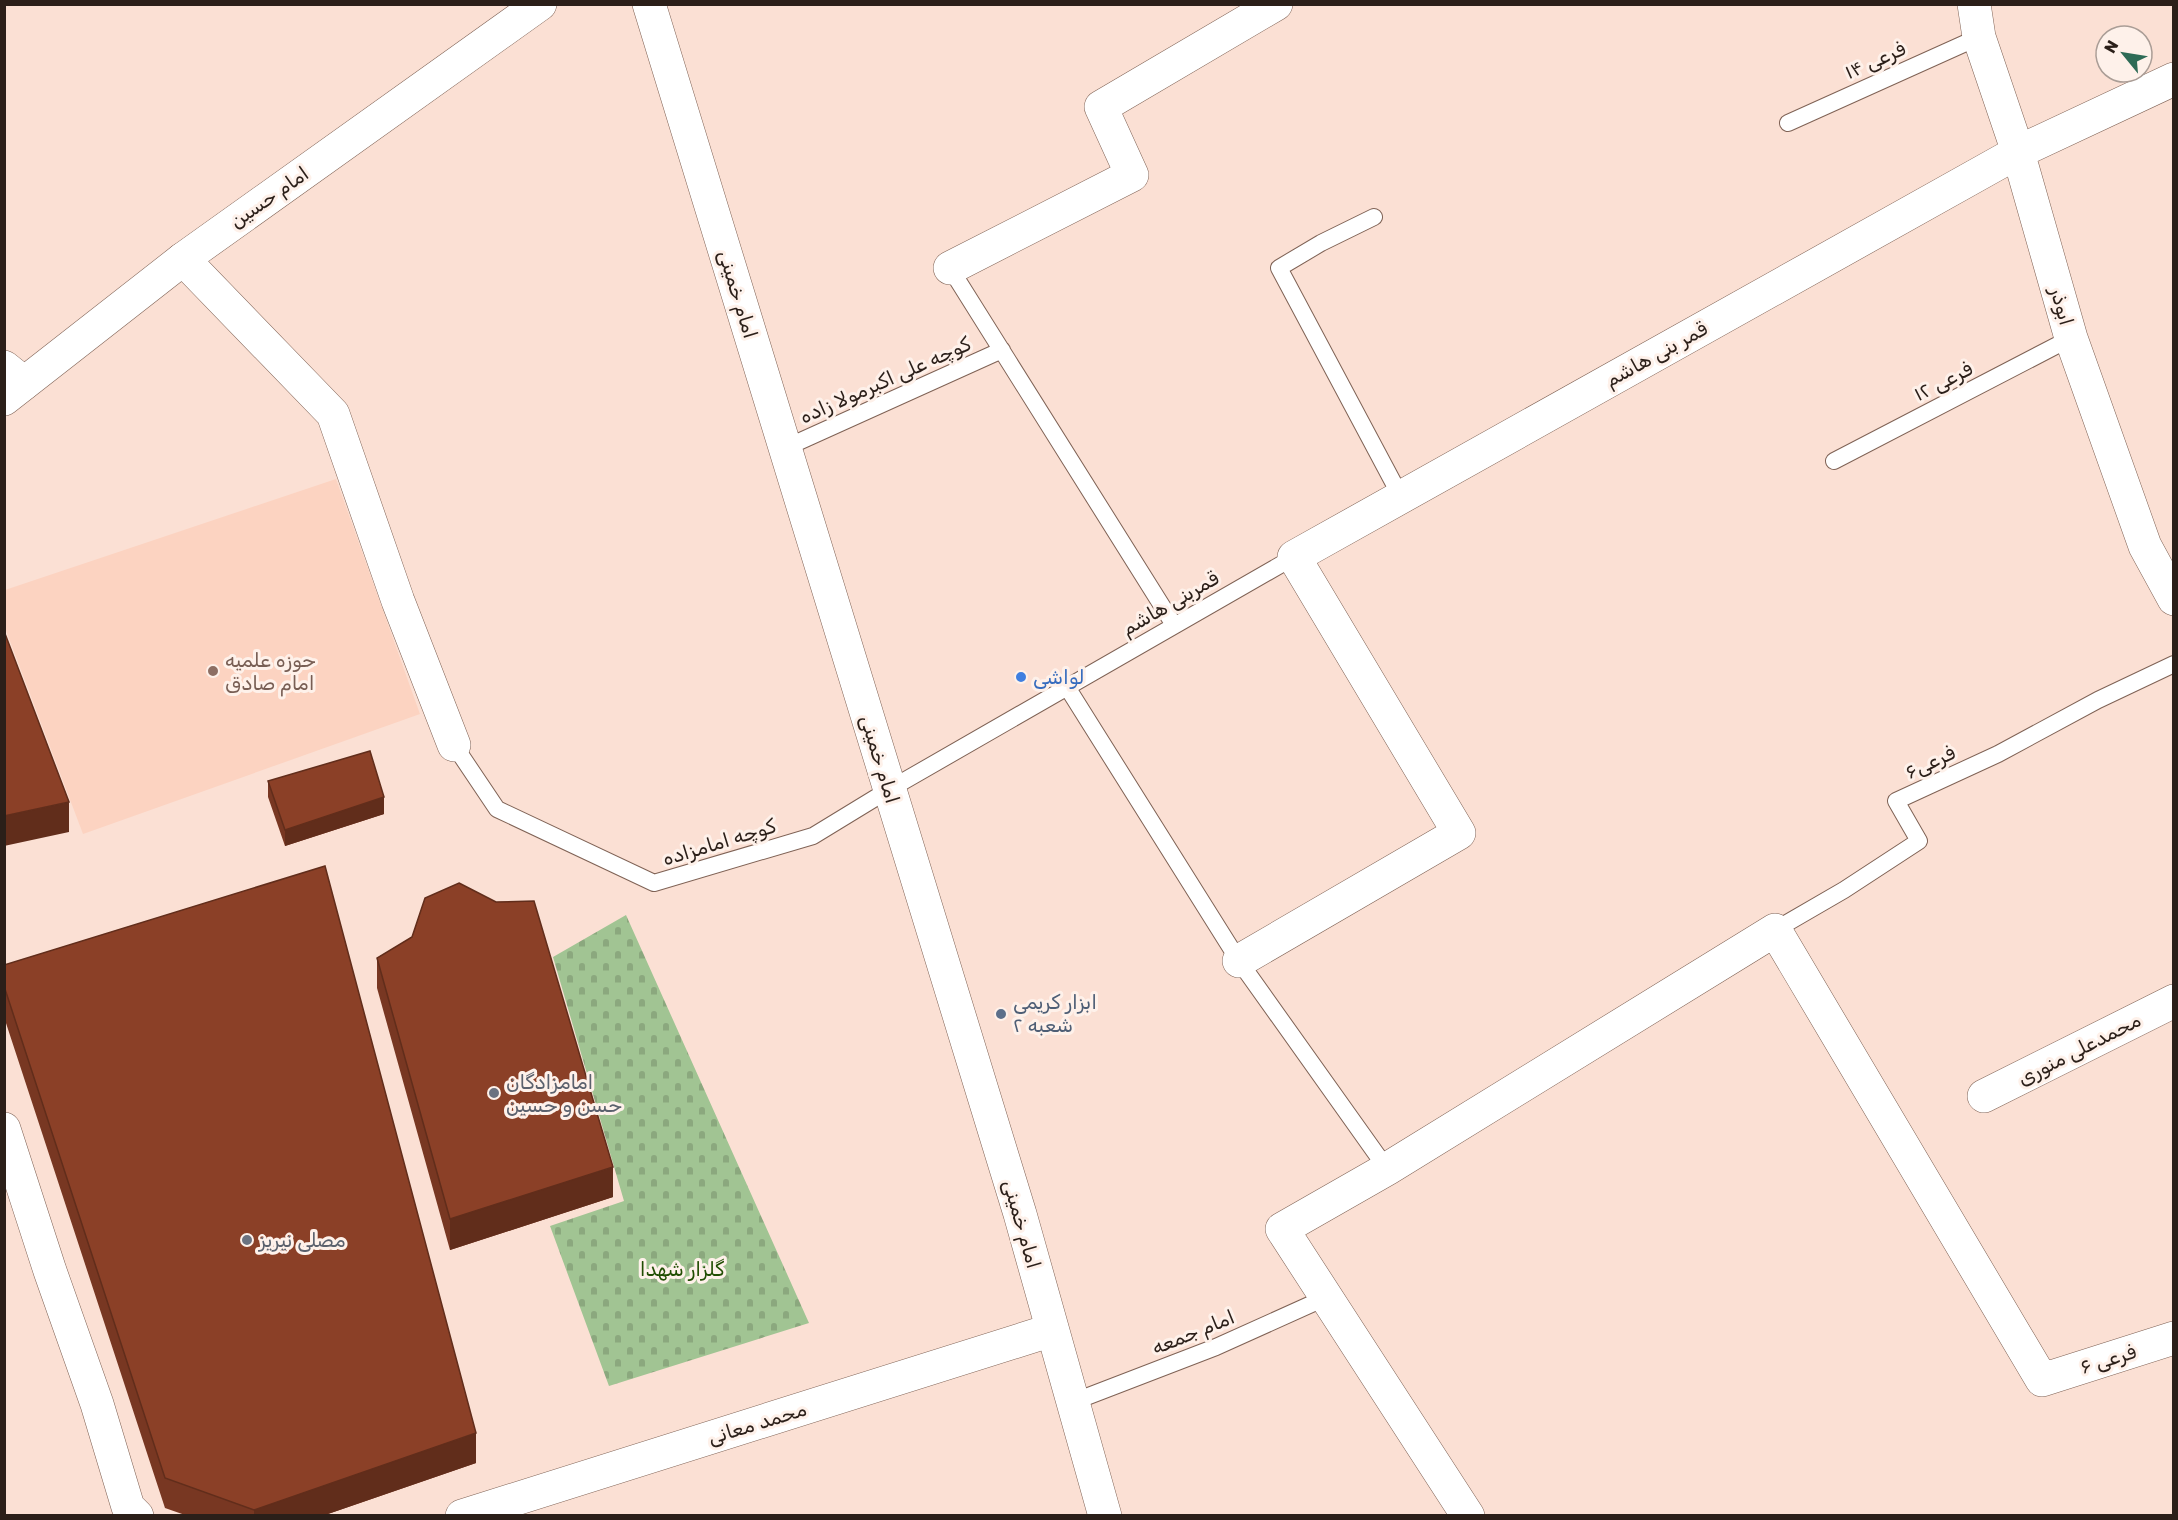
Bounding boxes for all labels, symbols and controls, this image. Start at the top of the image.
north arrow [2094,24,2154,84]
street label: فرعی ۱۴ [1841,36,1909,84]
text: N [2100,37,2123,56]
street label: امام حسین [225,161,314,235]
street label: امام خمینی [711,247,763,342]
street label: ابوذر [2045,283,2079,328]
street label: قمر بنی هاشم [1601,316,1712,393]
street label: کوچه علی اکبرمولا زاده [796,331,974,429]
street label: فرعی ۱۲ [1910,356,1976,406]
street label: قمربنی هاشم [1117,566,1223,641]
place label: حوزه علمیه امام صادق [225,648,316,697]
marker: حوزه علمیه امام صادق [206,664,220,678]
place label: لواشی [1033,665,1085,689]
marker: لواشی [1014,670,1028,684]
street label: امام خمینی [853,712,905,807]
street label: فرعی۶ [1901,740,1959,784]
street label: کوچه امامزاده [659,813,779,871]
place label: ابزار کریمی شعبه ۲ [1013,990,1097,1037]
marker: ابزار کریمی شعبه ۲ [994,1007,1008,1021]
street label: محمدعلی منوری [2013,1008,2145,1090]
place label: امامزادگان حسن و حسین [506,1070,622,1117]
marker: امامزادگان حسن و حسین [487,1086,501,1100]
street label: امام خمینی [996,1177,1046,1272]
place label: مصلی نیریز [258,1228,346,1252]
marker: مصلی نیریز [240,1233,254,1247]
park label: گلزار شهدا [640,1257,724,1281]
street label: امام جمعه [1148,1305,1239,1361]
street label: فرعی ۶ [2077,1339,2139,1379]
street label: محمد معانی [705,1397,809,1449]

